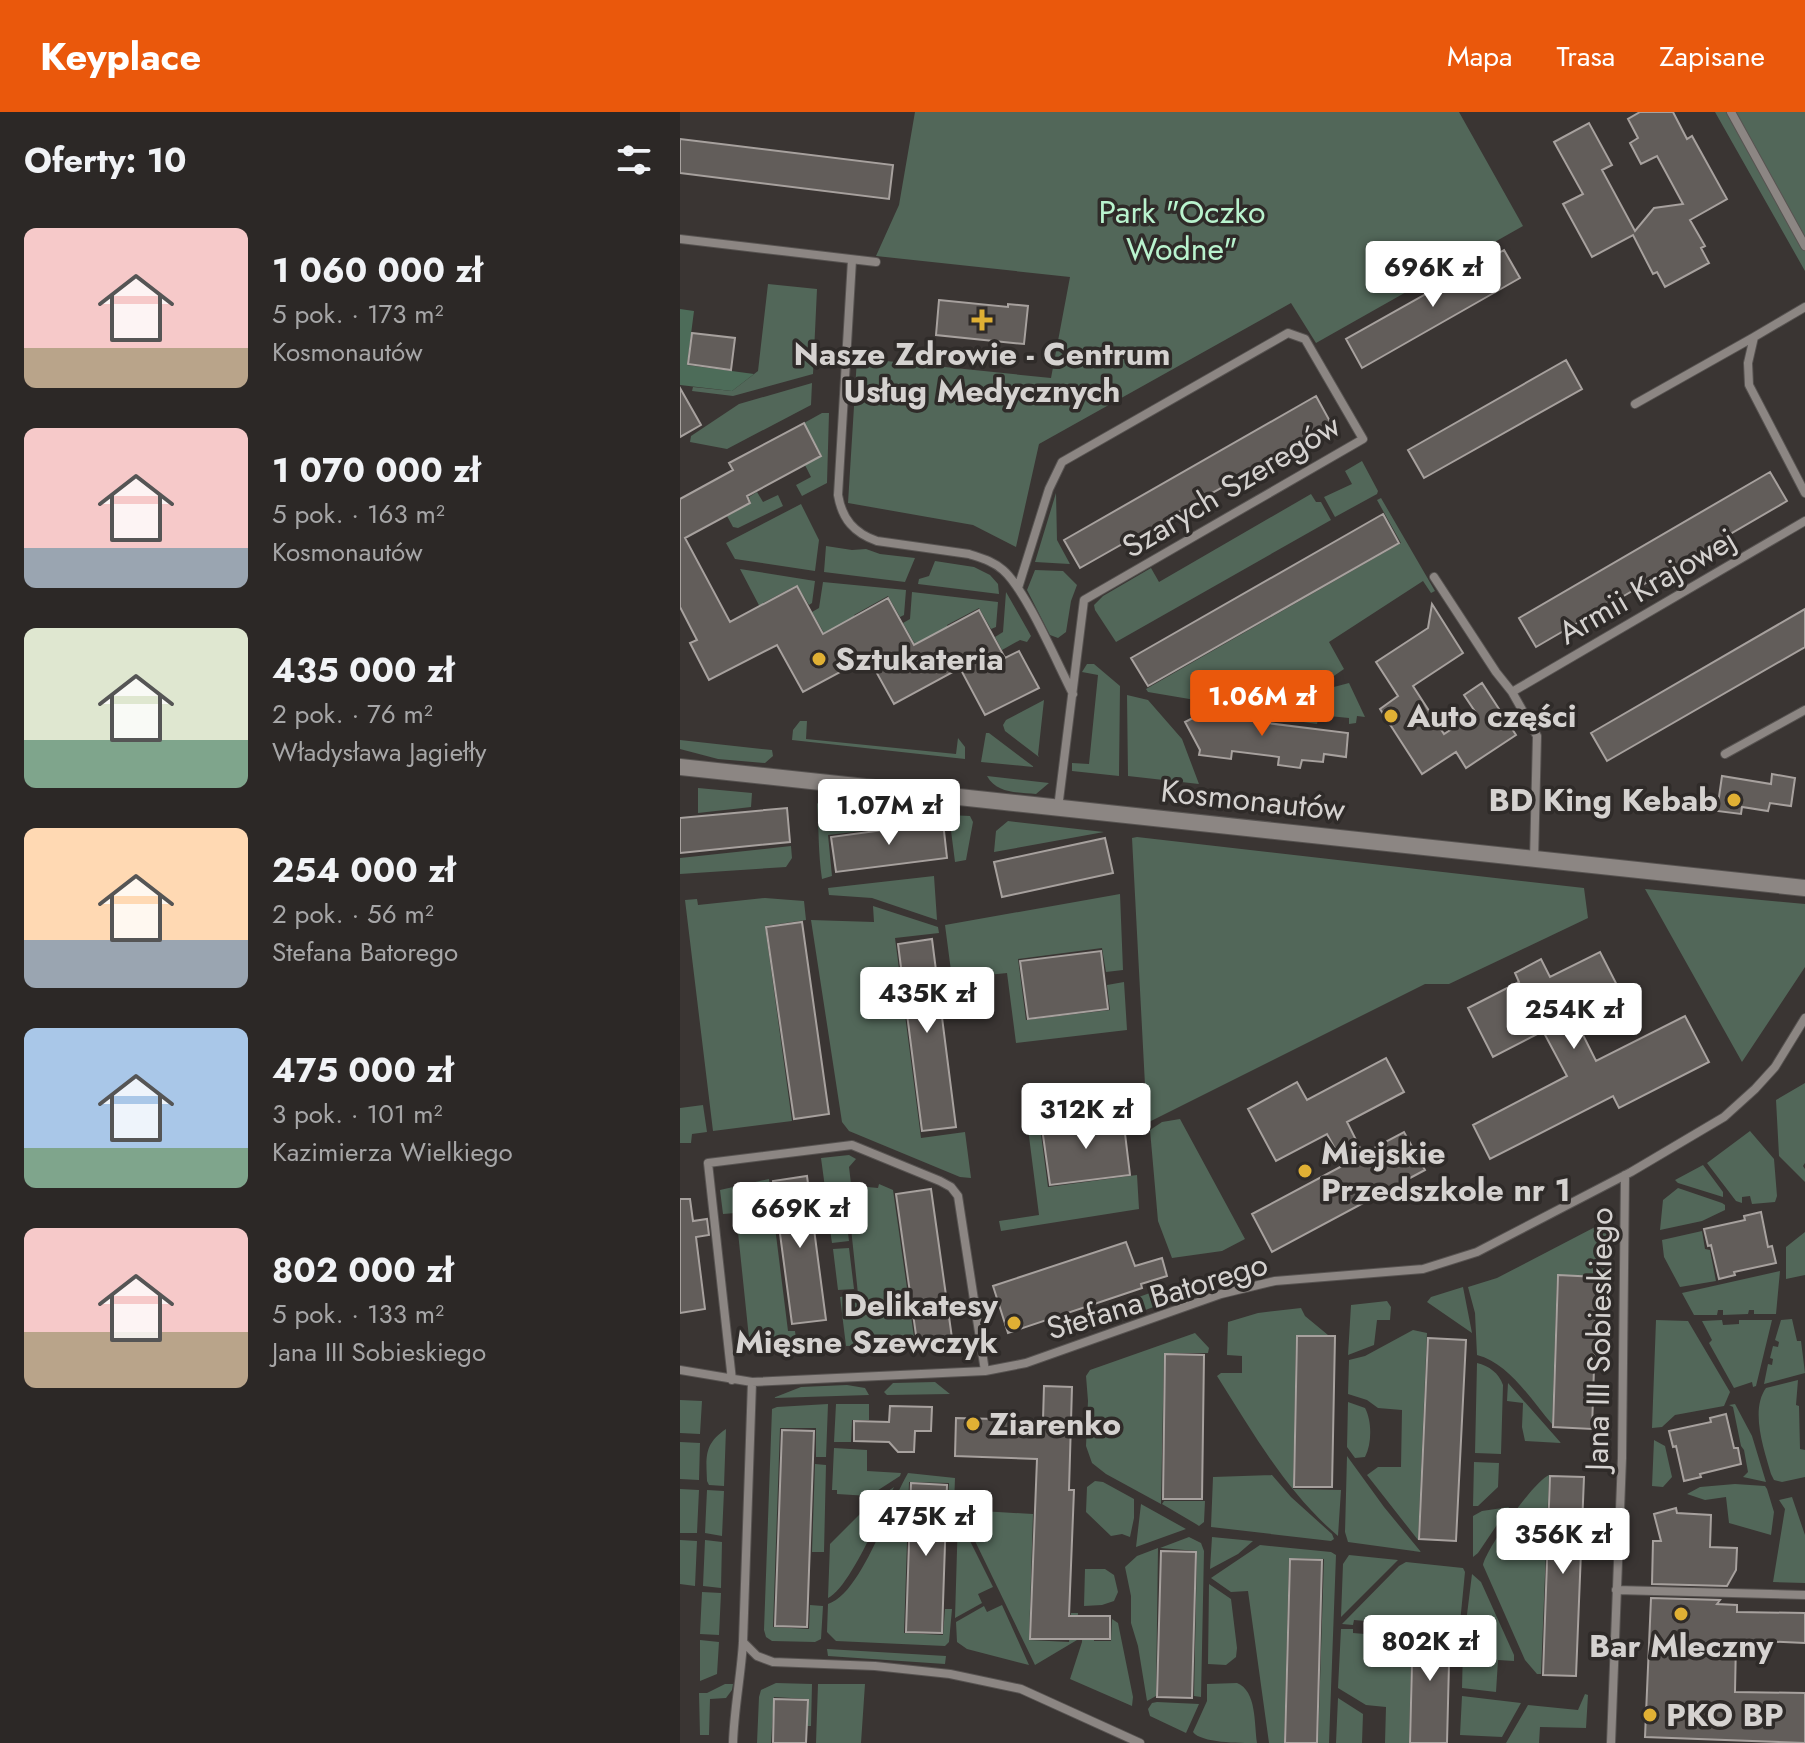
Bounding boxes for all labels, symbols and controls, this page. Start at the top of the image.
text: Keyplace [40,29,201,84]
text: Mapa [1447,36,1513,77]
text: Trasa [1557,36,1615,77]
text: Zapisane [1659,36,1765,77]
text: Oferty: 10 [24,136,187,185]
icon: filters [612,138,656,182]
park label: Park "Oczko Wodne" [1099,189,1265,272]
pin: 696K zł [1359,241,1507,309]
text: 1 060 000 zł [272,246,482,295]
text: 696K zł [1384,248,1482,286]
icon: home [88,260,184,356]
text: 5 pok. · 173 m² [272,295,444,333]
marker: Nasze Zdrowie - Centrum Usług Medycznych [971,309,993,331]
place label: Nasze Zdrowie - Centrum Usług Medycznych [793,331,1171,414]
text: Kosmonautów [272,333,423,371]
street label: Szarych Szeregów [1113,403,1349,569]
text: 1 070 000 zł [272,446,480,495]
icon: home [88,460,184,556]
text: 5 pok. · 163 m² [272,495,445,533]
street label: Armii Krajowej [1550,516,1744,656]
text: Kosmonautów [272,533,423,571]
place label: Sztukateria [835,636,1004,682]
text: 435 000 zł [272,646,454,695]
marker: Sztukateria [810,650,828,668]
icon: home [88,660,184,756]
pin: 1.06M zł [1179,670,1345,738]
text: 1.06M zł [1208,677,1316,715]
place label: Auto części [1406,693,1577,739]
text: 2 pok. · 76 m² [272,695,433,733]
marker: Auto części [1382,707,1400,725]
text: Władysława Jagiełły [272,733,486,771]
street label: Kosmonautów [1158,767,1348,833]
place label: BD King Kebab [1488,777,1718,823]
pin: 1.07M zł [806,779,972,847]
text: 1.07M zł [836,786,942,824]
marker: BD King Kebab [1725,791,1743,809]
text: 254 000 zł [272,846,455,895]
icon: home [88,860,184,956]
text: 2 pok. · 56 m² [272,895,434,933]
text: Stefana Batorego [272,933,458,971]
pin: 435K zł [853,967,1001,1035]
text: 435K zł [878,974,976,1012]
pin: 254K zł [1500,983,1648,1051]
text: 254K zł [1525,990,1623,1028]
text: 475 000 zł [272,1046,453,1095]
icon: home [88,1060,184,1156]
pin: 312K zł [1012,1083,1160,1151]
text: 312K zł [1039,1090,1133,1128]
text: 3 pok. · 101 m² [272,1095,443,1133]
place label: Miejskie Przedszkole nr 1 [1321,1130,1571,1213]
text: Kazimierza Wielkiego [272,1133,513,1171]
marker: Miejskie Przedszkole nr 1 [1296,1162,1314,1180]
pin: 669K zł [726,1182,874,1250]
text: 669K zł [751,1189,849,1227]
street label: Jana III Sobieskiego [1574,1207,1624,1475]
street label: Stefana Batorego [1041,1241,1273,1351]
text: 802 000 zł [272,1246,453,1295]
icon: home [88,1260,184,1356]
place label: Delikatesy Mięsne Szewczyk [735,1282,999,1365]
text: 5 pok. · 133 m² [272,1295,444,1333]
marker: Delikatesy Mięsne Szewczyk [1005,1314,1023,1332]
text: Jana III Sobieskiego [272,1333,486,1371]
place label: Ziarenko [989,1401,1121,1447]
marker: Ziarenko [964,1415,982,1433]
pin: 475K zł [852,1490,1000,1558]
text: 475K zł [877,1497,975,1535]
pin: 356K zł [1489,1508,1637,1576]
text: 356K zł [1515,1515,1611,1553]
marker: Bar Mleczny [1672,1605,1690,1623]
pin: 802K zł [1356,1615,1504,1683]
text: 802K zł [1381,1622,1479,1660]
place label: Bar Mleczny [1589,1623,1773,1669]
place label: PKO BP [1666,1692,1784,1738]
marker: PKO BP [1641,1706,1659,1724]

